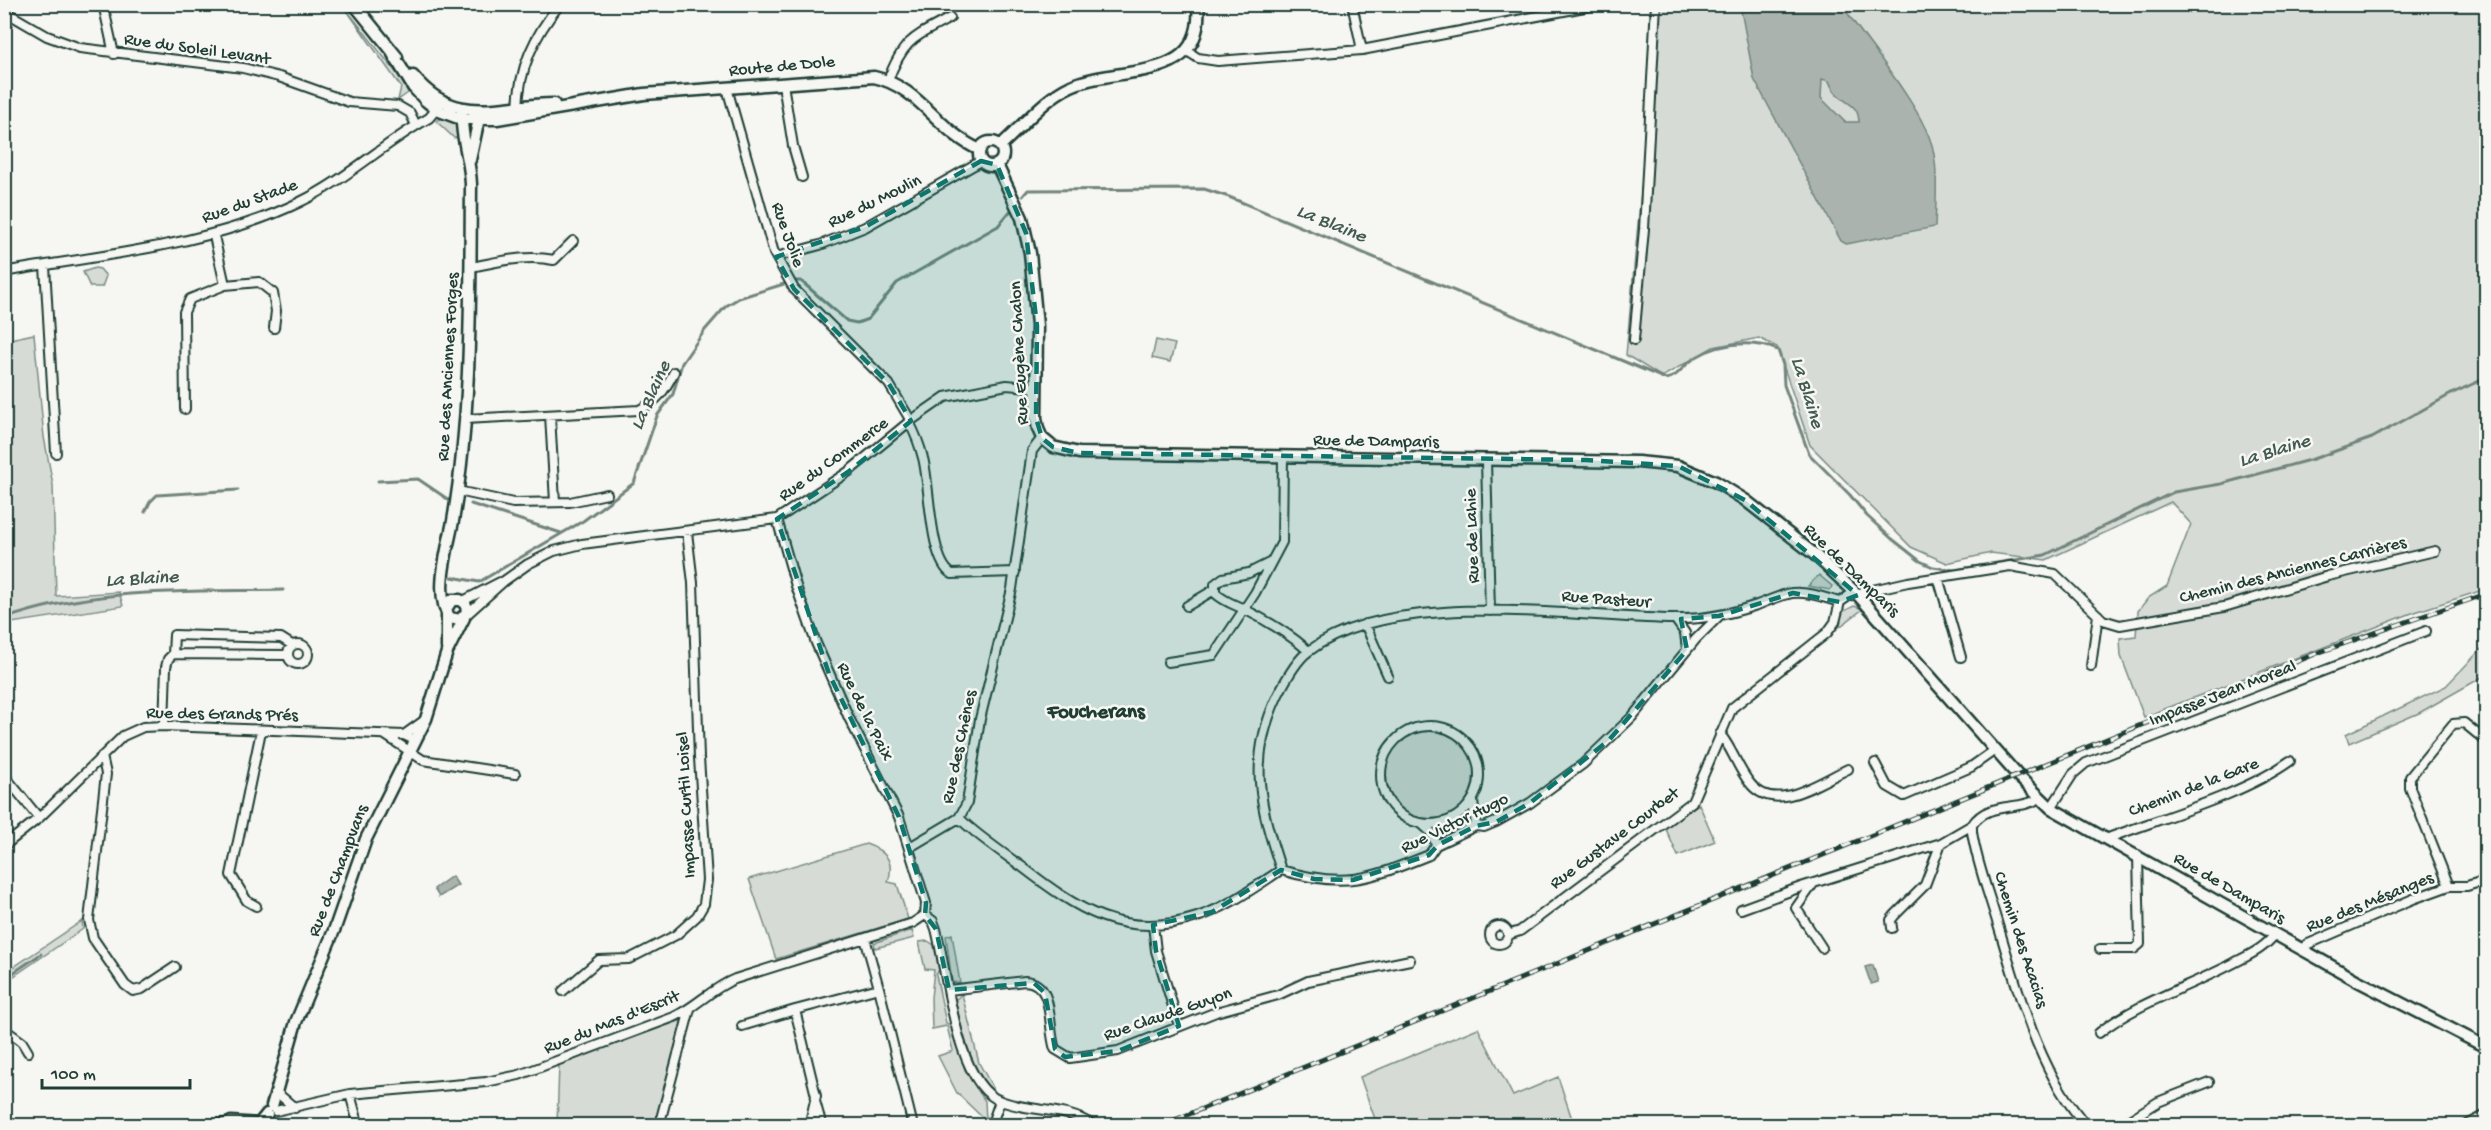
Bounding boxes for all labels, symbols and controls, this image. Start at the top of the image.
street label: Rue du Soleil Levant [123,29,273,71]
street label: Route de Dole [728,52,837,82]
street label: Rue du Moulin [825,170,926,234]
street label: Rue du Stade [199,175,301,229]
street label: Rue Jolie [766,200,809,271]
water label: La Blaine [1293,201,1370,250]
street label: Rue des Anciennes Forges [434,271,465,462]
street label: Rue Eugène Chalon [1006,280,1034,425]
water label: La Blaine [1784,355,1828,432]
water label: La Blaine [627,357,678,434]
street label: Rue du Commerce [775,413,893,507]
street label: Rue de Damparis [1313,430,1440,454]
water label: La Blaine [2237,430,2314,474]
street label: Rue de Lahie [1461,487,1485,584]
street label: Rue de Damparis [1798,520,1905,623]
street label: Chemin des Anciennes Carrières [2178,532,2410,609]
water label: La Blaine [105,567,180,593]
street label: Rue Pasteur [1561,586,1653,614]
street label: Impasse Jean Moreal [2146,656,2300,732]
street label: Rue de la Paix [831,659,897,765]
street label: Rue des Chênes [938,687,983,806]
district label: Foucherans [1046,701,1146,726]
street label: Rue des Grands Prés [146,703,300,727]
street label: Impasse Curtil Loisel [673,731,701,879]
street label: Chemin de la Gare [2126,753,2263,822]
street label: Rue Gustave Courbet [1546,782,1685,895]
street label: Rue Victor Hugo [1398,789,1512,859]
street label: Rue de Champvans [304,801,374,940]
street label: Rue de Damparis [2169,848,2290,930]
street label: Rue des Mésanges [2303,867,2438,938]
street label: Chemin des Acacias [1988,869,2052,1012]
street label: Rue Claude Guyon [1101,983,1235,1047]
street label: Rue du Mas d'Escrit [541,986,685,1060]
scale bar [42,1052,190,1090]
text: 100 m [50,1065,96,1086]

